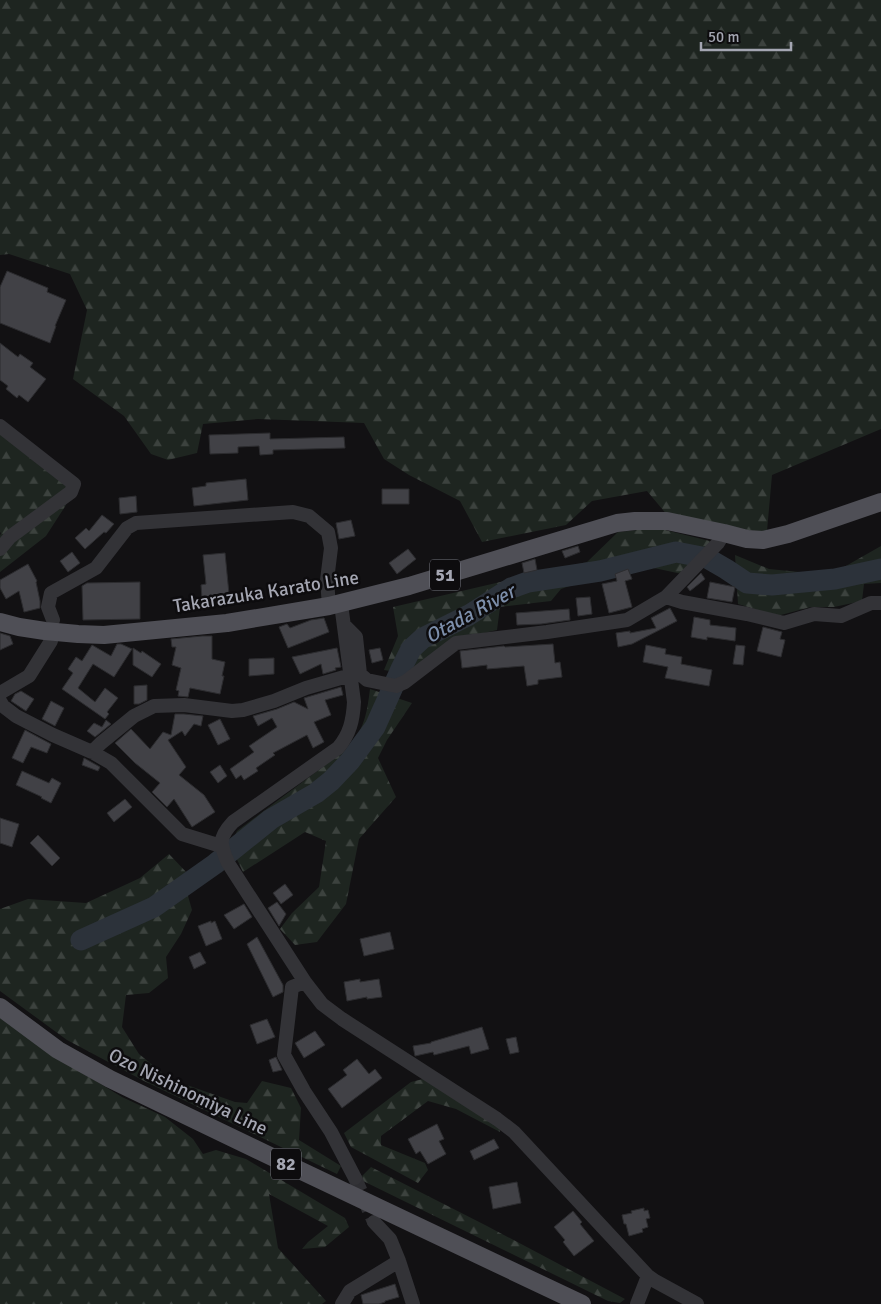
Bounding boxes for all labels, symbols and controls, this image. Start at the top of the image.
scale bar [701,20,791,52]
text: 50 m [708,28,739,46]
road number: 51 [430,560,460,590]
street label: Takarazuka Karato Line [171,565,361,619]
water label: Otada River [421,578,522,649]
street label: Ozo Nishinomiya Line [105,1043,271,1141]
road number: 82 [271,1148,301,1180]

